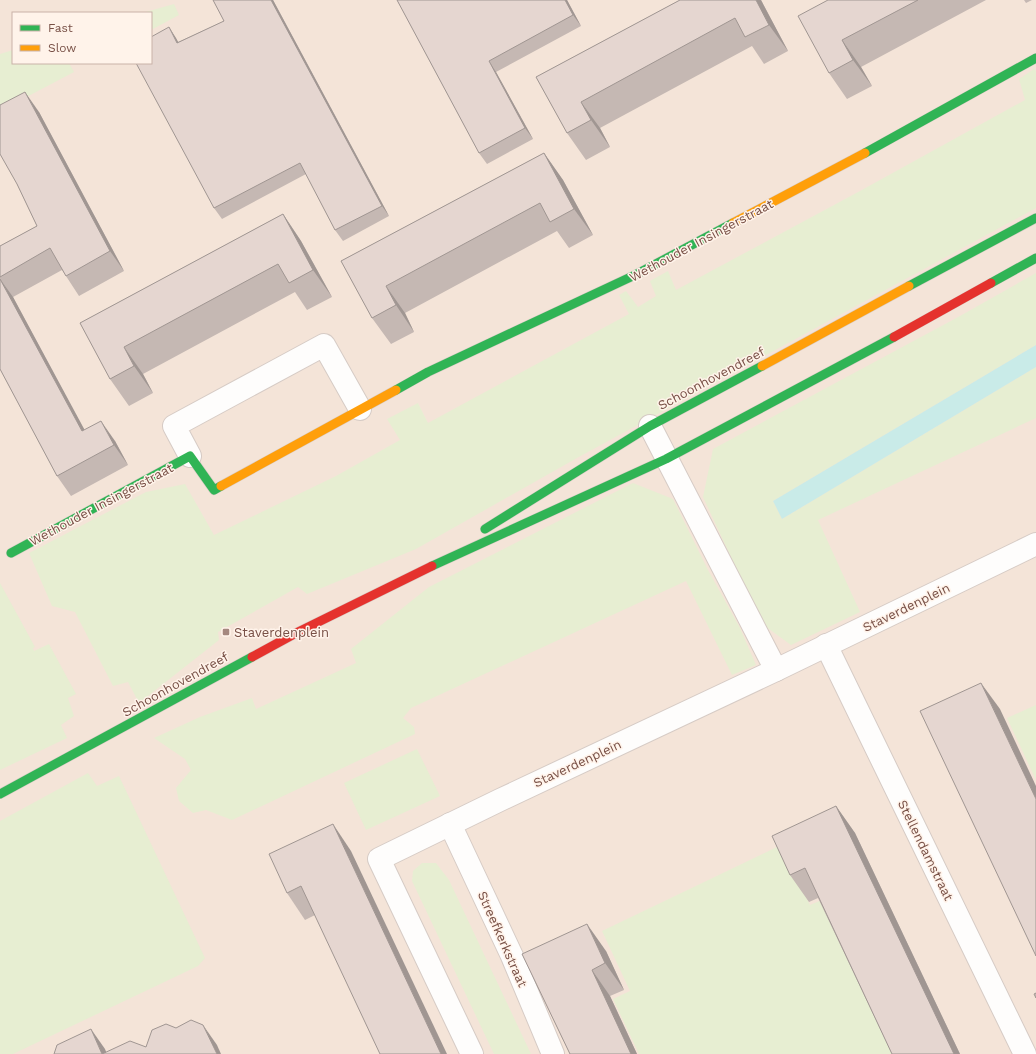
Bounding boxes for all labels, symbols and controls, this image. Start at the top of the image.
legend [12,12,152,64]
text: Fast [48,21,73,35]
text: Slow [48,41,76,55]
street label: Wethouder Insingerstraat [627,196,776,285]
street label: Schoonhovendreef [655,344,767,413]
street label: Wethouder Insingerstraat [27,460,176,549]
street label: Staverdenplein [860,580,952,635]
place label: Staverdenplein [234,625,329,640]
marker: Staverdenplein [221,627,231,637]
street label: Schoonhovendreef [120,649,231,720]
street label: Staverdenplein [531,737,623,790]
street label: Stellendamstraat [895,797,957,903]
street label: Streefkerkstraat [475,889,531,990]

